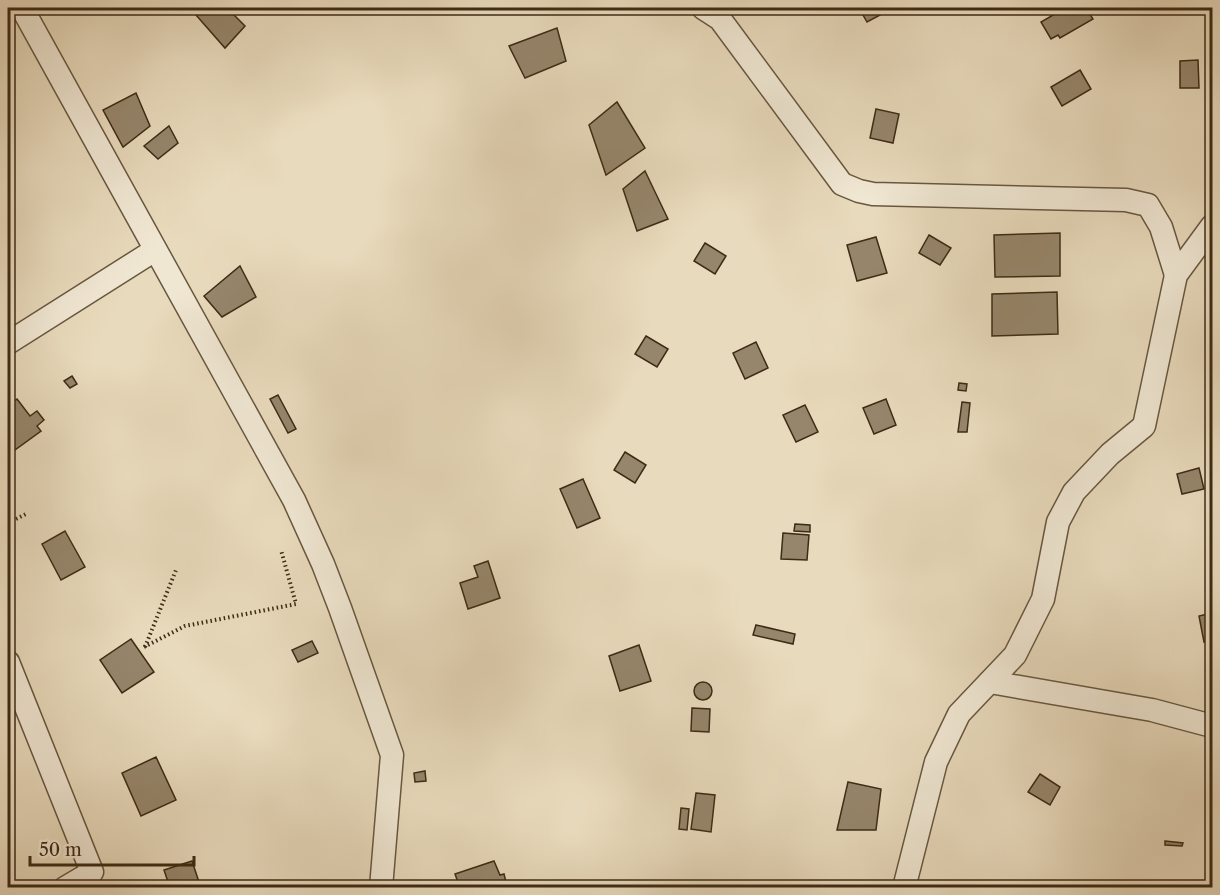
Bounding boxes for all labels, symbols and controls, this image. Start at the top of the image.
scale bar [30,829,194,867]
text: 50 m [39,839,82,861]

